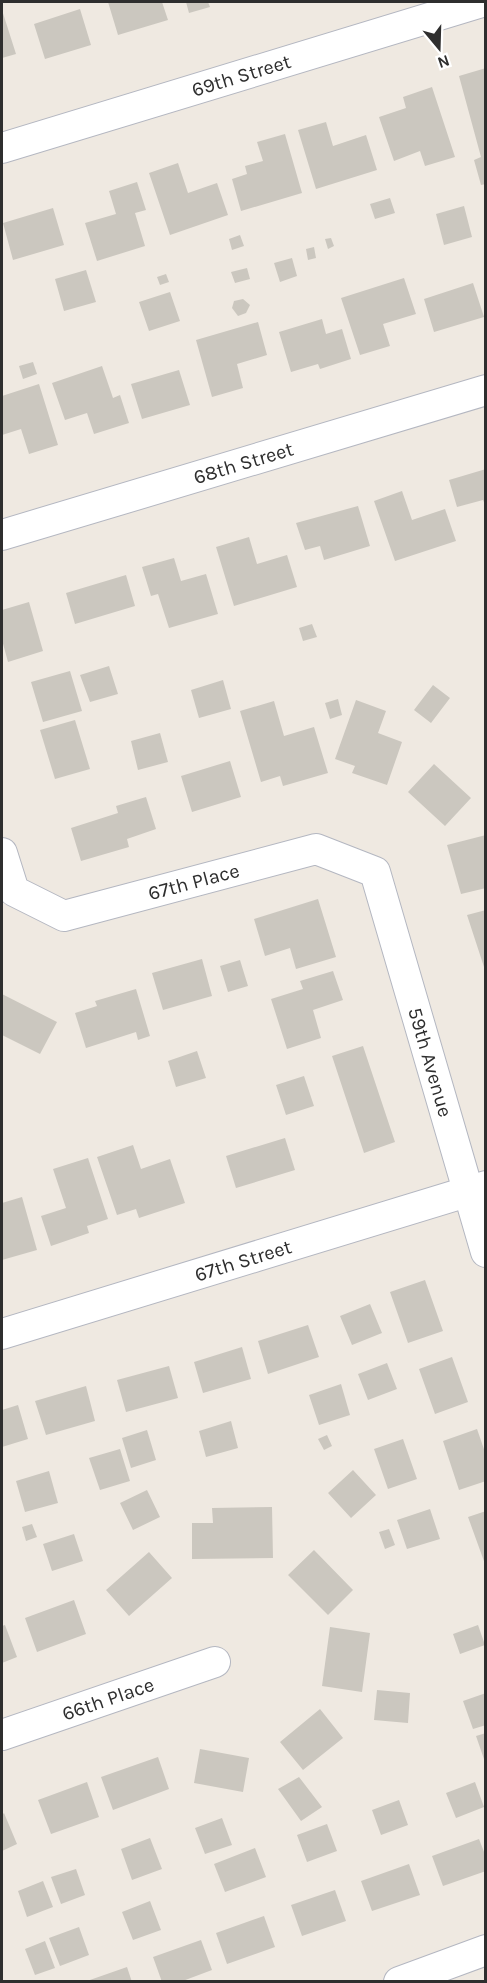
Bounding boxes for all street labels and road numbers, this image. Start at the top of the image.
street label: 69th Street [189,49,294,101]
street label: 68th Street [191,437,297,488]
street label: 67th Place [146,858,242,905]
street label: 59th Avenue [404,1005,457,1120]
street label: 67th Street [192,1235,295,1286]
street label: 66th Place [59,1672,157,1725]

